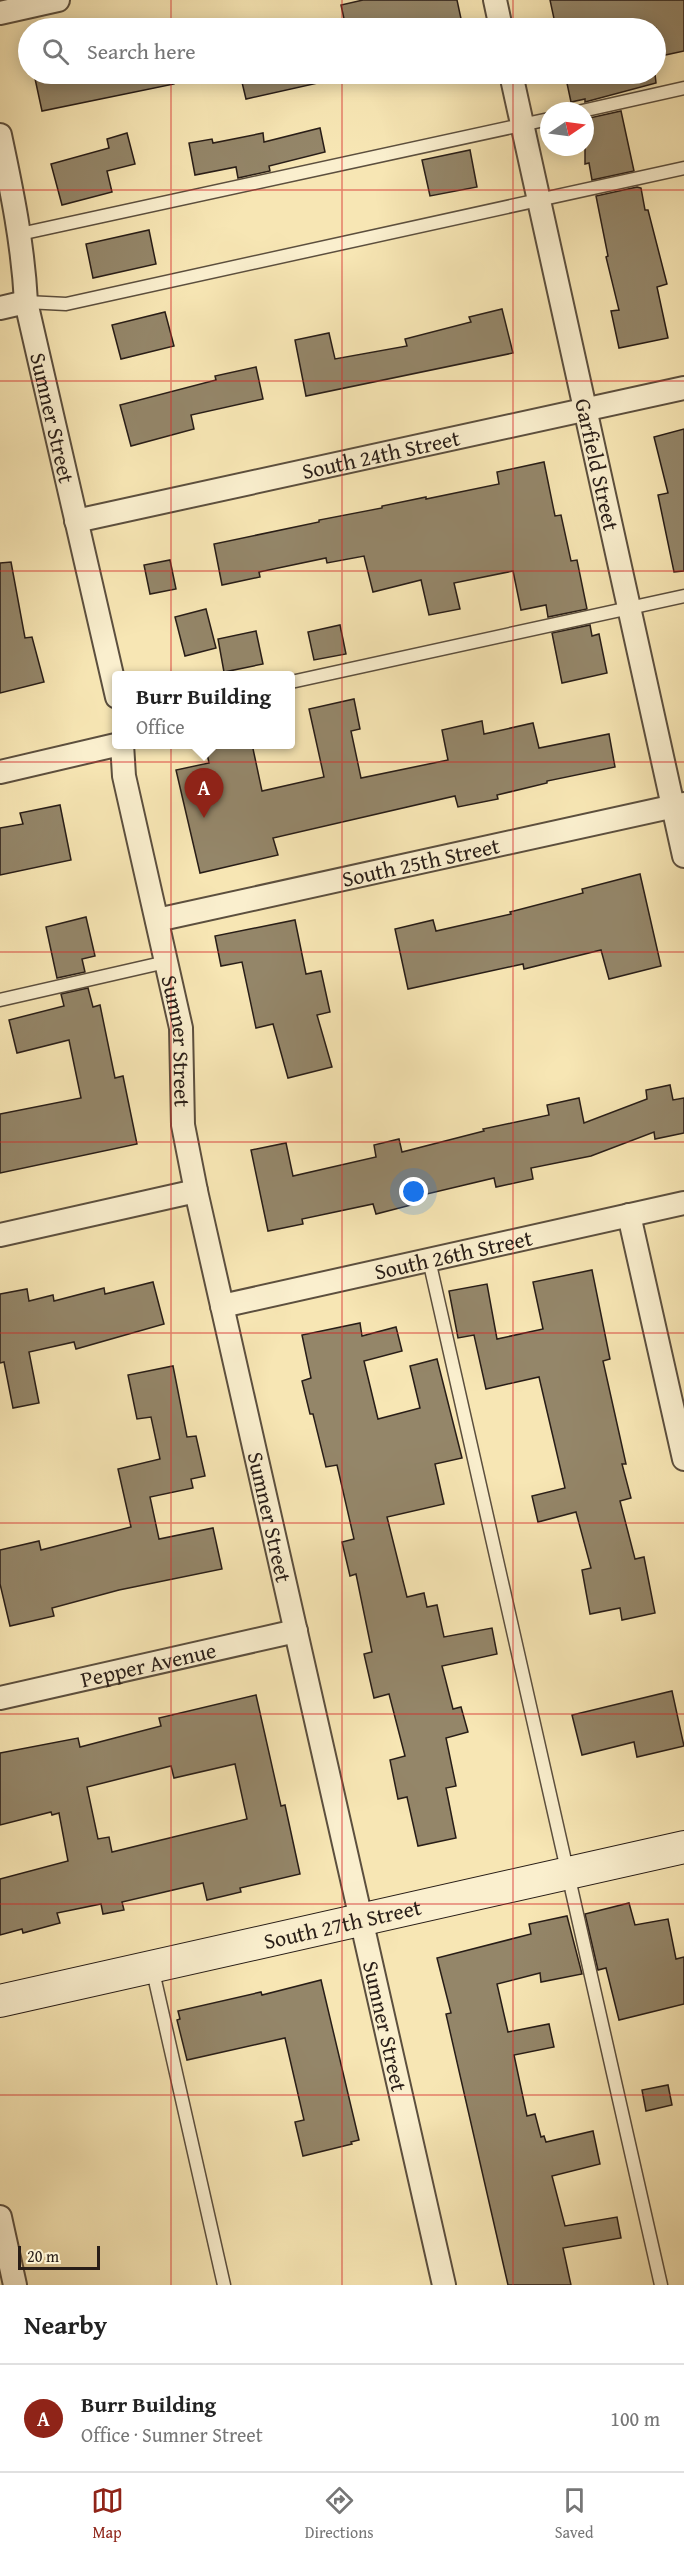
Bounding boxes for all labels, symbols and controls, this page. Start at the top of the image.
search box [18,18,666,84]
icon: search [39,35,72,68]
text: Search here [87,35,196,67]
north arrow [540,102,594,156]
street label: Sumner Street [22,349,83,486]
street label: Garfield Street [567,395,628,534]
street label: South 24th Street [299,421,463,487]
popup [112,671,295,749]
text: Burr Building [136,680,271,712]
text: Office [136,712,185,741]
pin: A [184,768,224,818]
street label: South 25th Street [339,829,503,895]
street label: Sumner Street [154,972,199,1108]
your location [399,1177,428,1206]
street label: South 26th Street [371,1221,535,1288]
street label: Sumner Street [240,1449,300,1586]
street label: Pepper Avenue [78,1634,219,1695]
street label: South 27th Street [260,1891,425,1957]
street label: Sumner Street [355,1958,416,2095]
scale bar [18,2243,100,2270]
text: 20 m [27,2244,59,2268]
text: Nearby [24,2305,107,2344]
text: Burr Building [81,2388,216,2420]
text: A [37,2404,50,2433]
text: 100 m [610,2404,660,2433]
text: Office · Sumner Street [81,2420,263,2449]
tab: Map [91,2484,124,2544]
tab: Directions [305,2484,374,2544]
tab: Saved [555,2484,593,2544]

